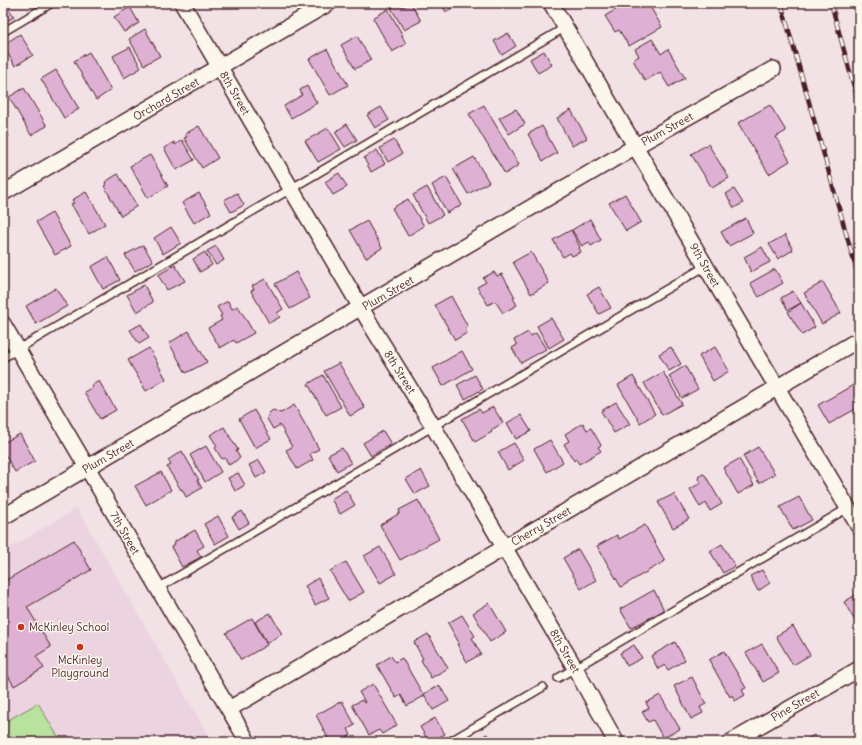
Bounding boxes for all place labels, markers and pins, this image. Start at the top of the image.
place label: McKinley School [29,620,109,634]
marker: McKinley School [16,622,26,632]
marker: McKinley Playground [75,642,85,652]
place label: McKinley Playground [51,653,109,680]

